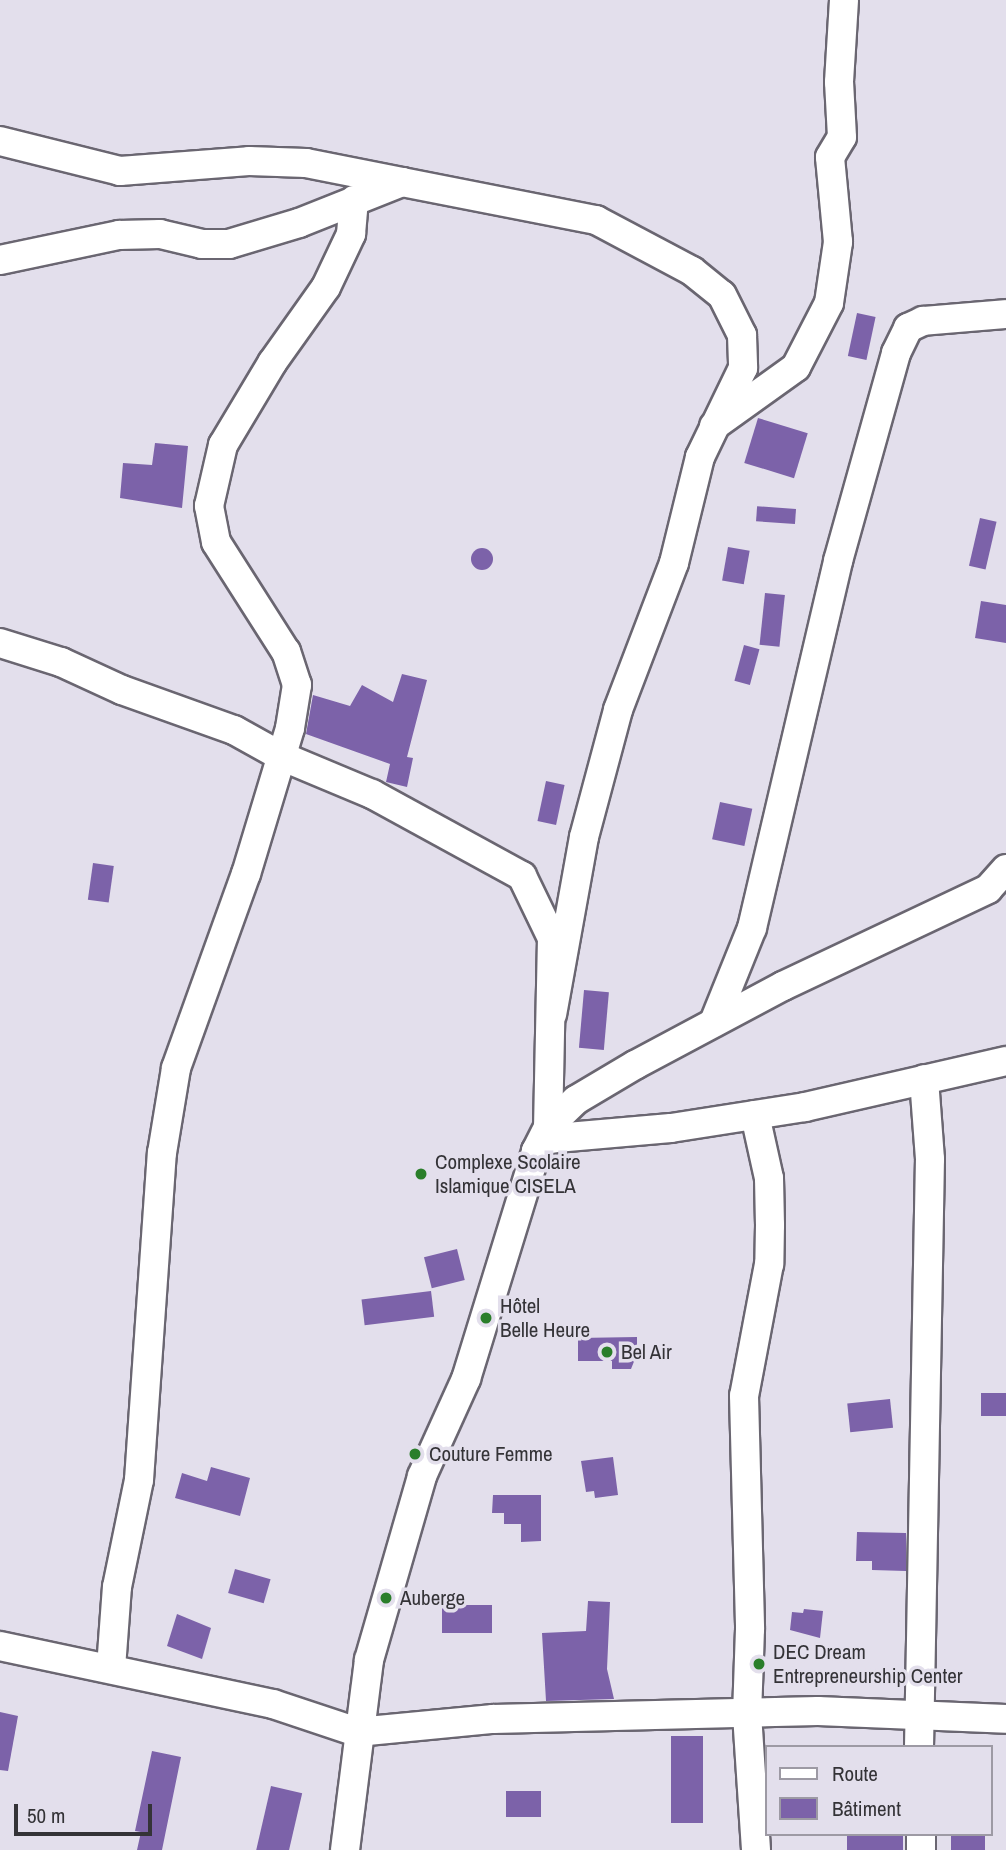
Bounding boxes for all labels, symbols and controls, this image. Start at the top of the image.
place label: Complexe Scolaire Islamique CISELA [435,1149,580,1199]
marker: Complexe Scolaire Islamique CISELA [413,1166,429,1182]
place label: Hôtel Belle Heure [500,1293,590,1343]
marker: Hôtel Belle Heure [478,1310,494,1326]
place label: Bel Air [621,1339,673,1365]
marker: Bel Air [599,1344,615,1360]
place label: Couture Femme [429,1441,553,1467]
marker: Couture Femme [407,1446,423,1462]
place label: Auberge [400,1585,465,1611]
marker: Auberge [378,1590,394,1606]
place label: DEC Dream Entrepreneurship Center [773,1639,963,1689]
marker: DEC Dream Entrepreneurship Center [751,1656,767,1672]
legend [764,1745,992,1836]
text: Route [832,1759,878,1788]
scale bar [18,1790,156,1834]
text: Bâtiment [832,1794,901,1823]
text: 50 m [27,1801,65,1830]

